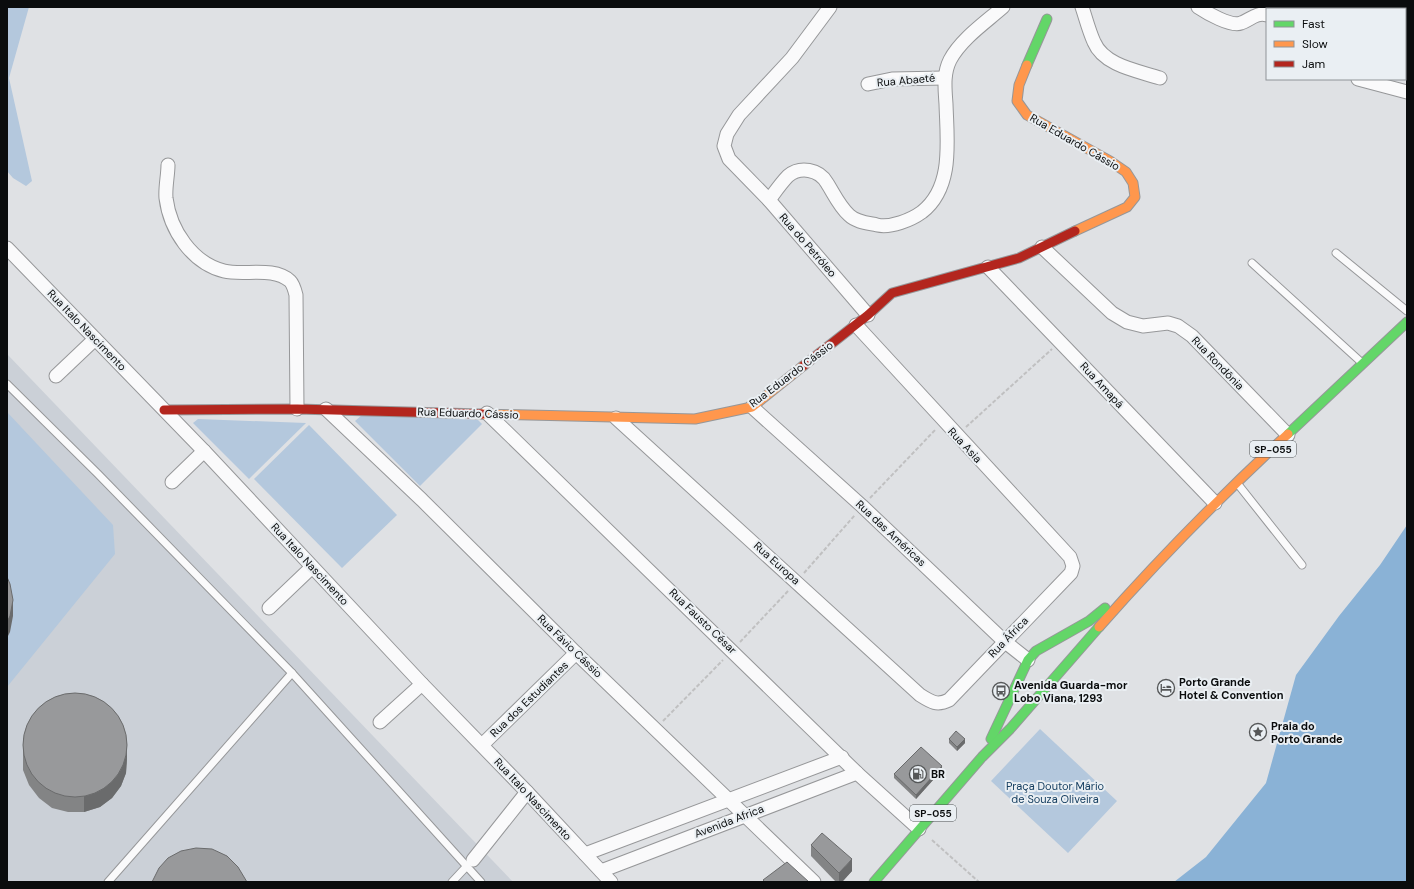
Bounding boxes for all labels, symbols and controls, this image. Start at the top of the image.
legend [1266,8,1406,80]
text: Fast [1302,16,1325,32]
text: Slow [1302,36,1328,52]
text: Jam [1302,56,1325,72]
street label: Rua Abaeté [876,70,936,90]
street label: Rua Eduardo Cássio [1028,111,1122,173]
street label: Rua do Petróleo [776,210,840,280]
street label: Rua Italo Nascimento [45,286,129,374]
street label: Rua Rondônia [1189,333,1247,393]
street label: Rua Eduardo Cássio [746,338,836,410]
street label: Rua Amapá [1077,359,1127,411]
street label: Rua Eduardo Cássio [417,404,519,422]
street label: Rua Asia [945,424,985,466]
road number: SP-055 [1250,441,1296,457]
street label: Rua das Américas [853,497,929,569]
street label: Rua Italo Nascimento [268,520,352,608]
street label: Rua Europa [751,539,803,587]
street label: Rua Fausto César [666,585,740,657]
street label: Rua Fávio Cássio [535,611,605,681]
street label: Rua África [985,614,1031,660]
street label: Rua dos Estudiantes [487,658,571,740]
place label: Porto Grande Hotel & Convention [1179,675,1284,702]
place label: Avenida Guarda-mor Lobo Viana, 1293 [1014,678,1128,705]
hotel icon: Porto Grande Hotel & Convention [1156,678,1176,698]
bus stop icon: Avenida Guarda-mor Lobo Viana, 1293 [991,681,1011,701]
place label: Praia do Porto Grande [1271,719,1343,746]
place icon: Praia do Porto Grande [1248,722,1268,742]
street label: Rua Italo Nascimento [491,755,575,843]
fuel station icon: BR [908,764,928,784]
place label: BR [931,767,945,781]
park label: Praça Doutor Mário de Souza Oliveira [1006,779,1104,806]
street label: Avenida Africa [692,801,766,841]
road number: SP-055 [910,805,956,821]

